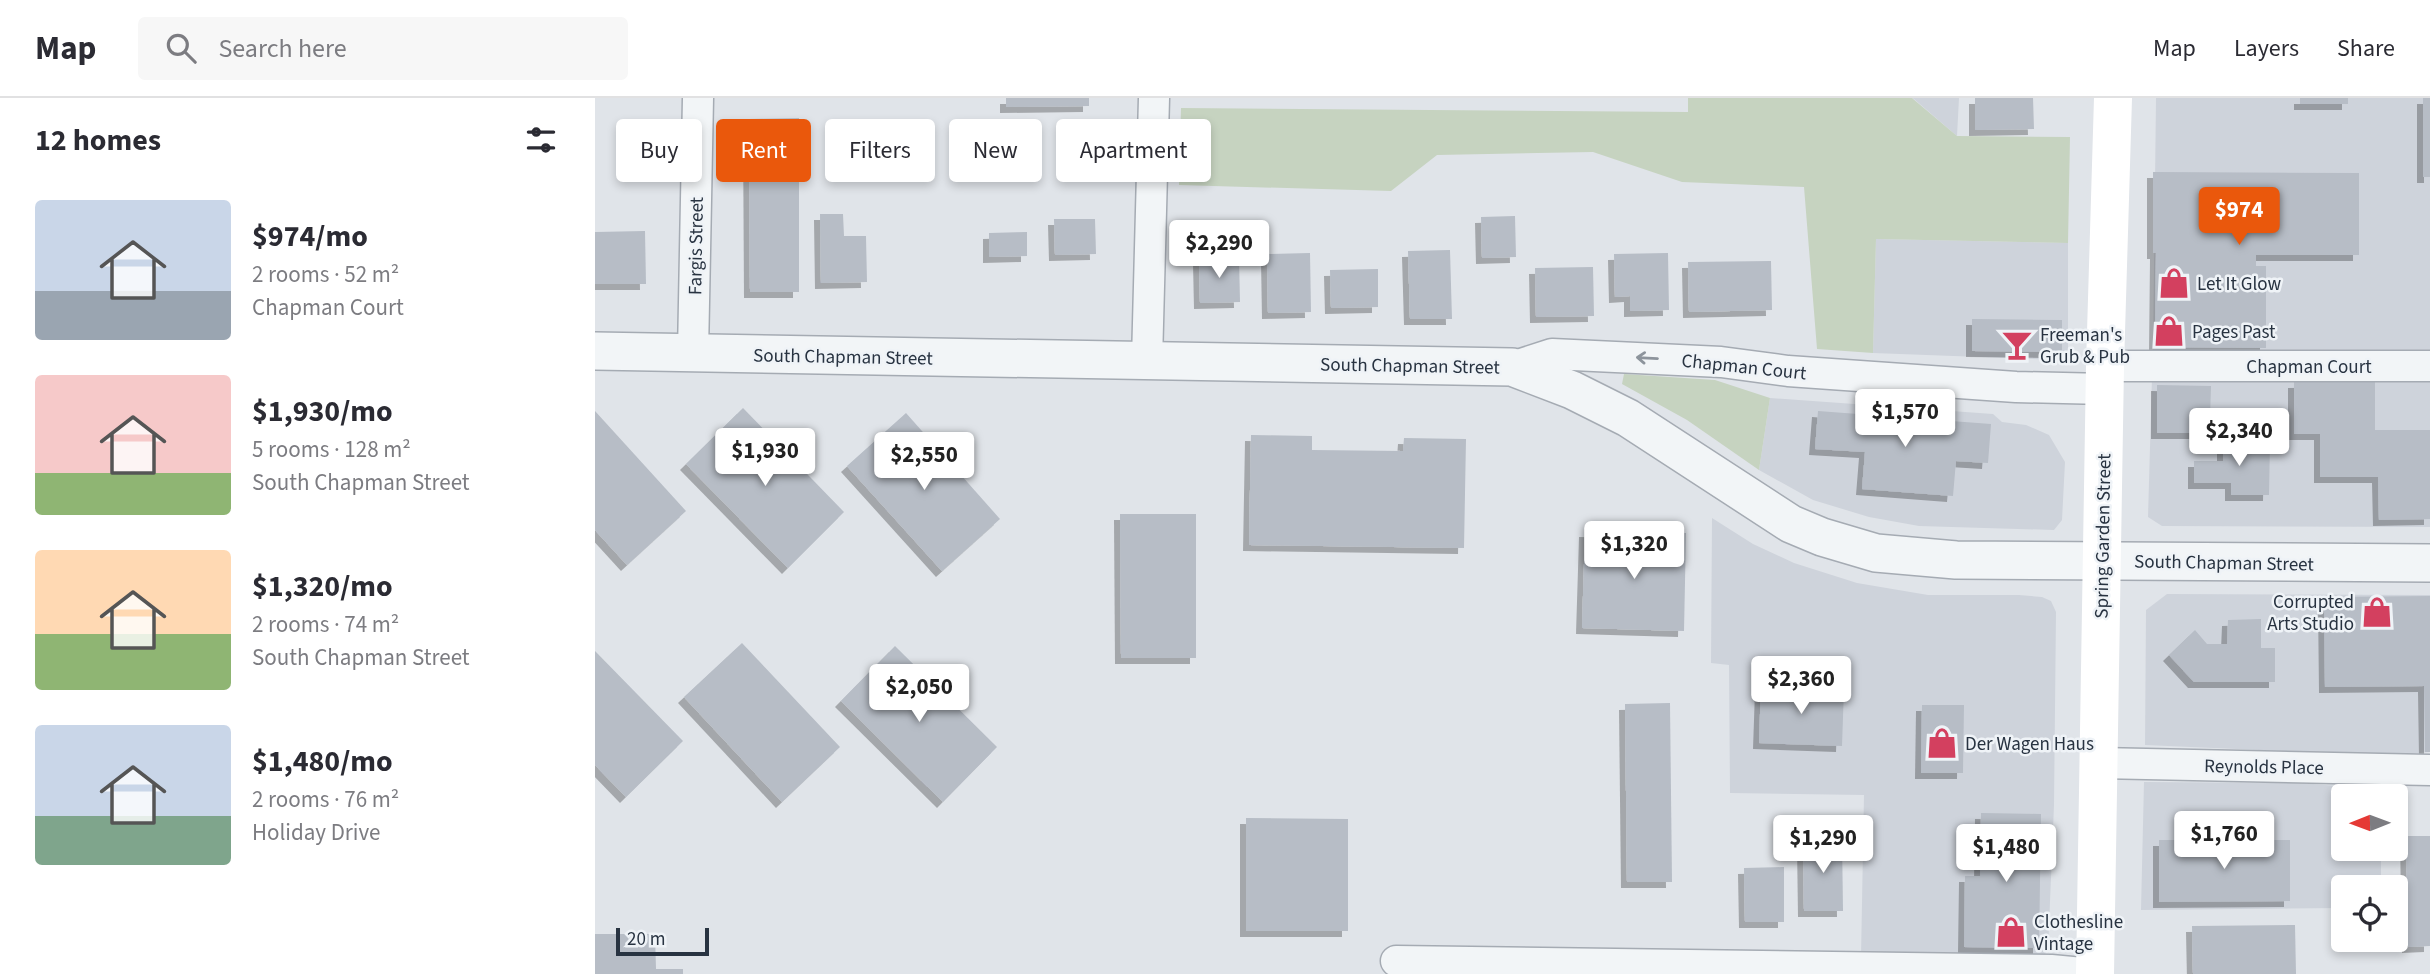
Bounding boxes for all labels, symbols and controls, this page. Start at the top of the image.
search box [138,17,628,80]
text: Map [35,25,96,72]
icon: search [162,29,200,67]
text: Search here [218,30,347,67]
text: Map [2153,31,2196,66]
text: Layers [2234,31,2299,66]
text: Share [2337,31,2395,66]
text: 12 homes [35,119,161,162]
chip: Buy [616,119,702,182]
chip: Rent [716,119,811,182]
chip: Filters [825,119,935,182]
chip: New [949,119,1042,182]
chip: Apartment [1056,119,1211,182]
icon: filters [522,121,560,159]
pin: $974 [2198,188,2280,247]
text: $974 [2215,193,2263,226]
street label: Fargis Street [682,196,711,295]
text: $974/mo [252,215,368,258]
pin: $2,290 [1162,220,1276,280]
text: $2,290 [1185,226,1253,259]
icon: home [91,228,175,312]
text: 2 rooms · 52 m² [252,258,399,291]
shop icon: Let It Glow [2157,266,2191,300]
place label: Let It Glow [2197,271,2281,298]
text: Chapman Court [252,291,404,324]
shop icon: Pages Past [2152,314,2186,348]
place label: Pages Past [2192,319,2276,346]
place label: Freeman's Grub & Pub [2040,322,2130,371]
bar icon: Freeman's Grub & Pub [2000,328,2034,362]
street label: South Chapman Street [753,342,934,373]
street label: Chapman Court [1680,348,1808,388]
street label: South Chapman Street [1320,351,1501,382]
one-way arrow [1636,352,1659,365]
street label: Chapman Court [2246,354,2372,381]
text: $1,930/mo [252,390,393,433]
pin: $1,570 [1848,390,1962,449]
text: $1,570 [1871,395,1939,428]
icon: home [91,403,175,487]
pin: $2,340 [2182,408,2296,468]
text: $2,340 [2205,414,2273,447]
pin: $1,930 [708,428,822,488]
pin: $2,550 [867,432,981,492]
text: 5 rooms · 128 m² [252,433,411,466]
text: $1,930 [731,434,799,467]
text: $2,550 [890,438,958,471]
street label: Spring Garden Street [2089,453,2118,619]
text: South Chapman Street [252,466,470,499]
pin: $1,320 [1577,522,1691,581]
text: $1,320 [1600,527,1668,560]
street label: South Chapman Street [2134,548,2315,579]
text: $1,320/mo [252,565,393,608]
icon: home [91,578,175,662]
place label: Corrupted Arts Studio [2267,589,2354,638]
shop icon: Corrupted Arts Studio [2360,595,2394,629]
text: 2 rooms · 74 m² [252,608,399,641]
text: South Chapman Street [252,641,470,674]
pin: $2,360 [1744,656,1858,716]
text: $2,360 [1767,662,1835,695]
pin: $2,050 [862,664,976,724]
text: $2,050 [885,670,953,703]
shop icon: Der Wagen Haus [1925,726,1959,760]
place label: Der Wagen Haus [1965,731,2094,758]
text: $1,480/mo [252,740,393,783]
icon: home [91,753,175,837]
street label: Reynolds Place [2204,753,2324,782]
text: 2 rooms · 76 m² [252,783,399,816]
north arrow [2331,784,2408,861]
map controls [2331,784,2408,952]
pin: $1,760 [2167,812,2281,871]
text: Holiday Drive [252,816,381,849]
pin: $1,290 [1766,816,1880,875]
text: $1,760 [2190,817,2258,850]
text: $1,290 [1789,821,1857,854]
pin: $1,480 [1949,824,2063,884]
text: $1,480 [1972,830,2040,863]
button: locate [2331,875,2408,952]
place label: Clothesline Vintage [2034,909,2123,958]
shop icon: Clothesline Vintage [1994,915,2028,949]
scale bar [616,925,709,957]
text: 20 m [627,926,665,953]

